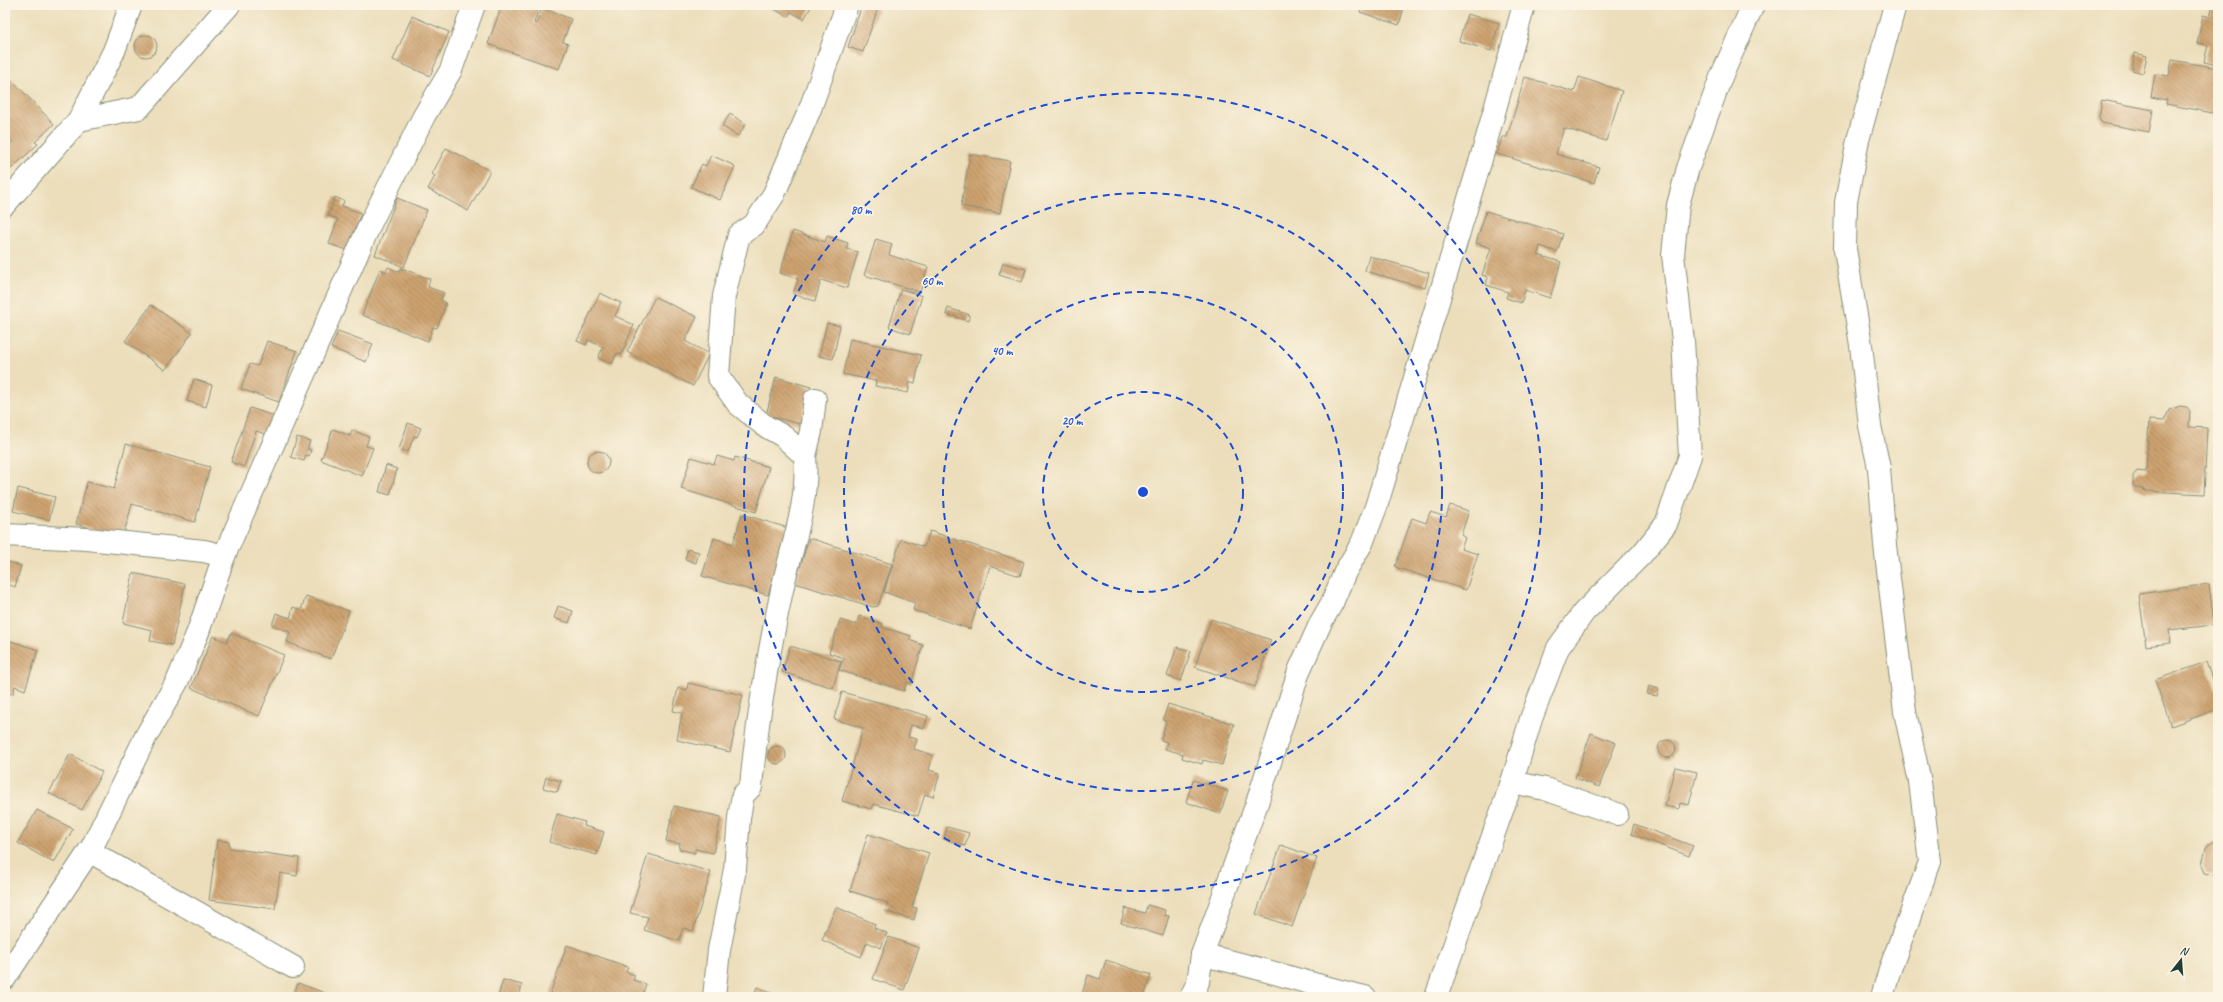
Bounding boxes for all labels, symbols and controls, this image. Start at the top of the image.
text: 80 m [851,202,872,218]
text: 60 m [922,273,944,289]
text: 40 m [992,343,1013,359]
text: 20 m [1062,413,1083,429]
centre of rings [1136,485,1150,499]
north arrow [2161,940,2201,980]
text: N [2179,943,2191,959]

